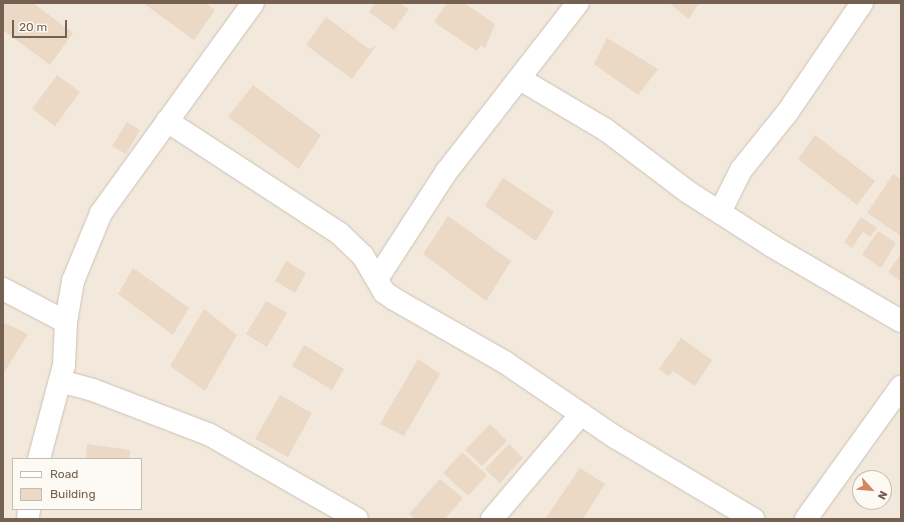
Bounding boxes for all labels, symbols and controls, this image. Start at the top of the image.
scale bar [14,12,69,38]
text: 20 m [19,20,47,34]
legend [12,458,142,510]
text: Road [50,467,78,481]
north arrow [852,470,892,510]
text: Building [50,487,96,501]
text: N [875,489,890,502]

